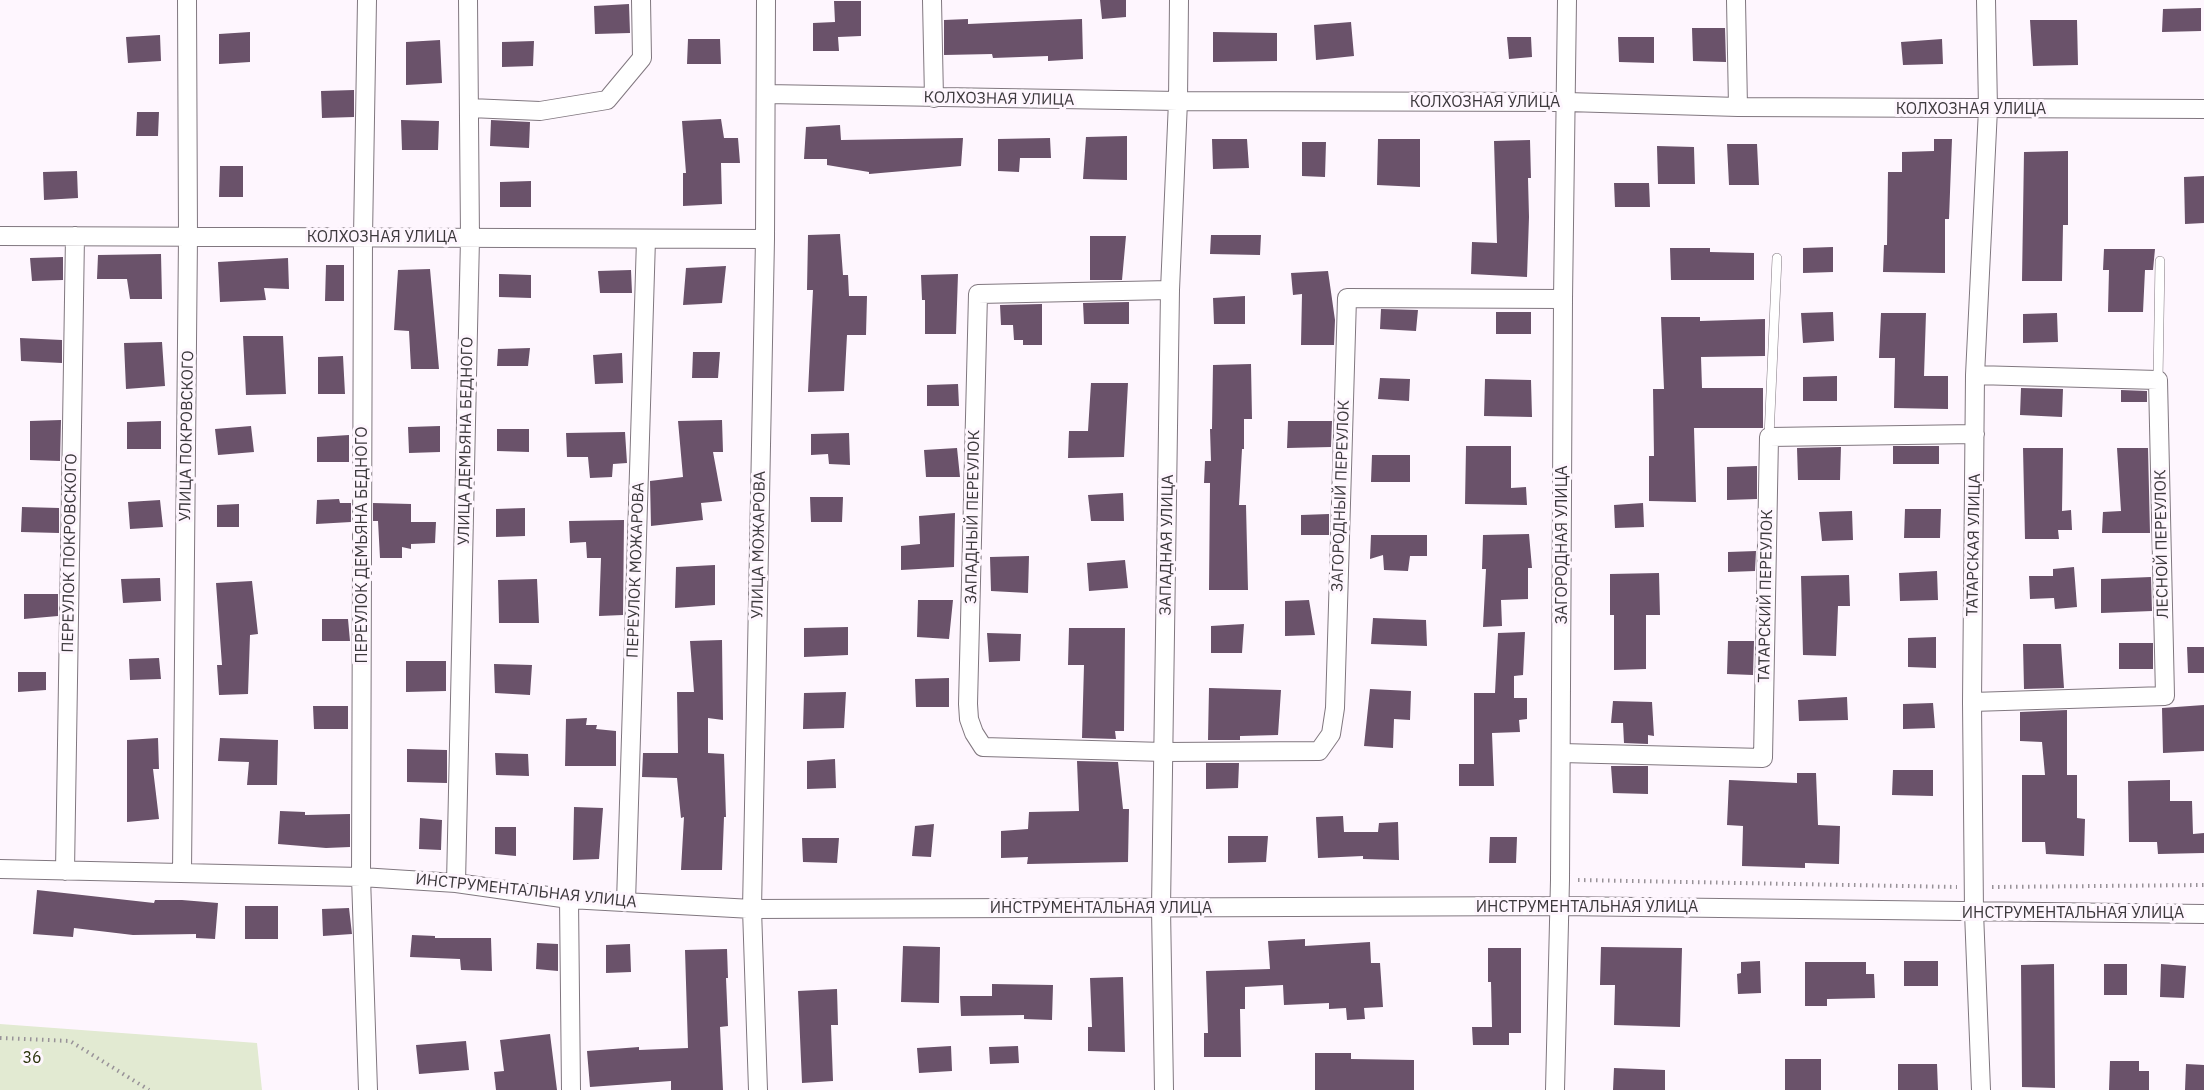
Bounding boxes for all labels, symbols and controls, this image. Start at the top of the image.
street label: КОЛХОЗНАЯ УЛИЦА [923,88,1075,110]
street label: КОЛХОЗНАЯ УЛИЦА [1410,92,1560,112]
street label: КОЛХОЗНАЯ УЛИЦА [1896,99,2046,119]
street label: КОЛХОЗНАЯ УЛИЦА [307,227,457,247]
street label: УЛИЦА ДЕМЬЯНА БЕДНОГО [455,336,477,546]
street label: УЛИЦА ПОКРОВСКОГО [176,350,198,522]
street label: ЗАГОРОДНЫЙ ПЕРЕУЛОК [1328,400,1354,592]
street label: ПЕРЕУЛОК ДЕМЬЯНА БЕДНОГО [352,427,372,663]
street label: ЗАПАДНЫЙ ПЕРЕУЛОК [962,430,984,604]
street label: ПЕРЕУЛОК ПОКРОВСКОГО [59,453,81,653]
street label: ЗАГОРОДНАЯ УЛИЦА [1552,465,1572,625]
street label: ЛЕСНОЙ ПЕРЕУЛОК [2151,469,2173,619]
street label: УЛИЦА МОЖАРОВА [748,471,770,619]
street label: ТАТАРСКАЯ УЛИЦА [1963,473,1985,617]
street label: ЗАПАДНАЯ УЛИЦА [1156,474,1178,616]
street label: ПЕРЕУЛОК МОЖАРОВА [623,482,649,658]
street label: ТАТАРСКИЙ ПЕРЕУЛОК [1755,509,1777,683]
street label: ИНСТРУМЕНТАЛЬНАЯ УЛИЦА [414,870,638,912]
street label: ИНСТРУМЕНТАЛЬНАЯ УЛИЦА [1476,897,1698,917]
street label: ИНСТРУМЕНТАЛЬНАЯ УЛИЦА [990,898,1212,918]
street label: ИНСТРУМЕНТАЛЬНАЯ УЛИЦА [1962,903,2184,923]
park label: 36 [22,1048,42,1068]

